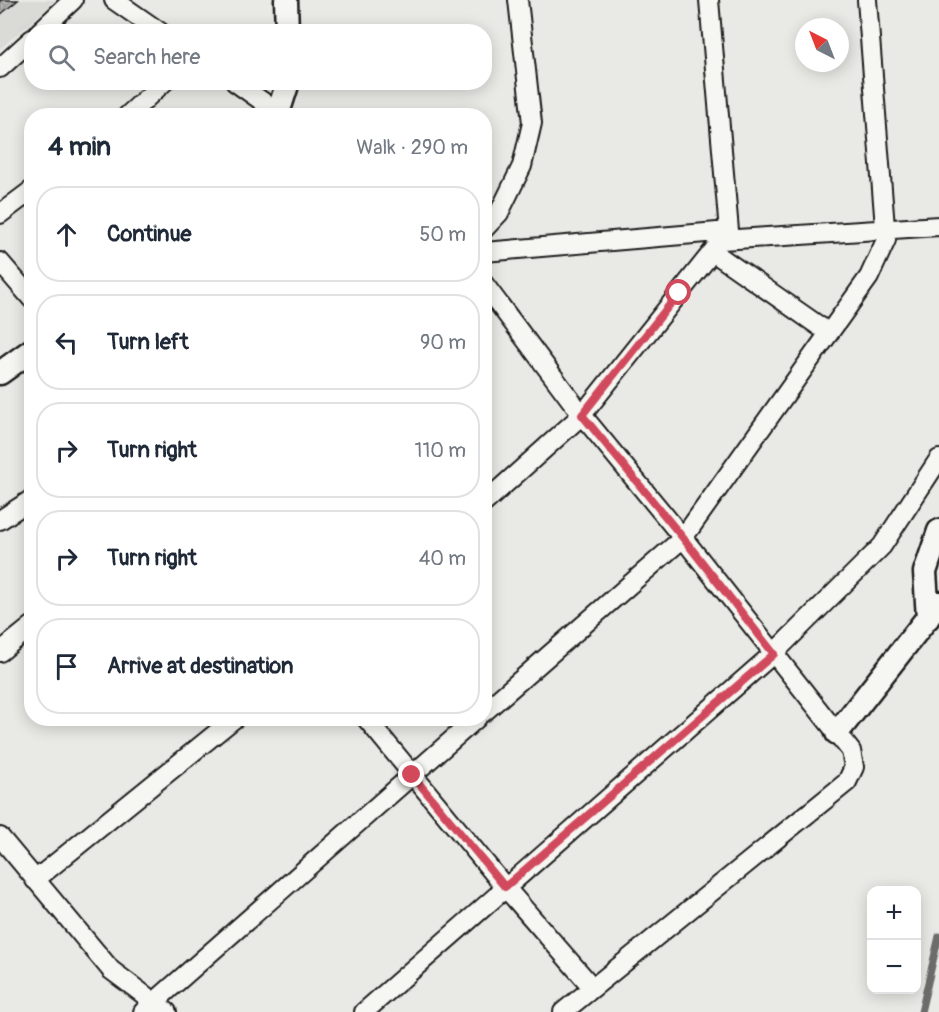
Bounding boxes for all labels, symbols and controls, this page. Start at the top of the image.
north arrow [795,18,849,72]
search box [24,24,492,90]
icon: search [45,41,78,74]
text: Search here [93,43,200,71]
text: 4 min [48,131,111,163]
text: Walk · 290 m [356,135,468,160]
icon: ahead [50,218,83,251]
text: Continue [107,220,191,248]
text: 50 m [419,222,466,247]
route start [665,279,691,305]
icon: left [50,326,83,359]
text: Turn left [107,328,189,356]
text: 90 m [420,330,466,355]
icon: right [50,434,83,467]
text: Turn right [107,436,197,464]
text: 110 m [415,438,466,463]
icon: right [50,542,83,575]
text: Turn right [107,544,197,572]
text: 40 m [419,546,466,571]
icon: arrive [50,650,83,683]
text: Arrive at destination [107,652,293,680]
route end [398,761,424,787]
map controls [867,886,921,994]
button: + [867,886,921,940]
button: − [867,940,921,994]

